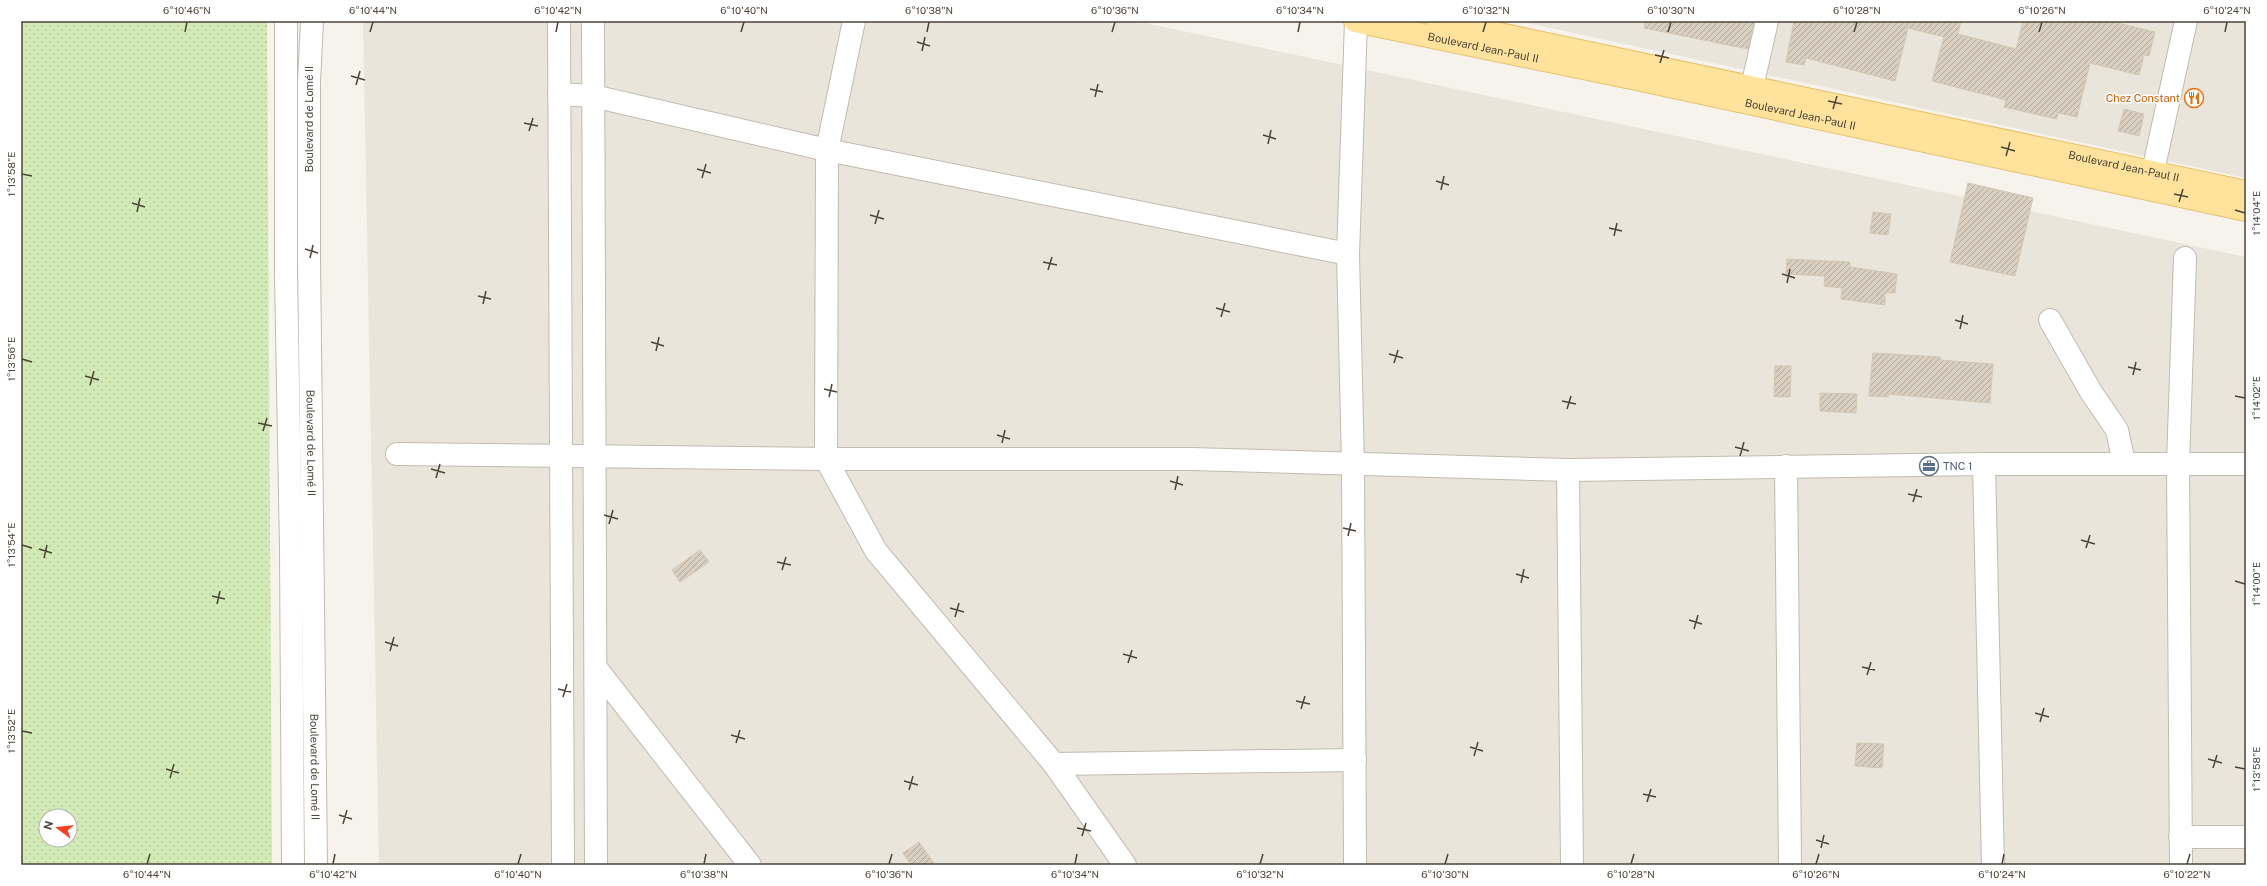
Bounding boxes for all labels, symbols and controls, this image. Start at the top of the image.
text: 6°10'46"N [163,4,211,16]
text: 6°10'44"N [349,4,397,16]
text: 6°10'42"N [534,4,582,16]
text: 6°10'40"N [720,4,768,16]
text: 6°10'38"N [905,4,953,16]
text: 6°10'36"N [1091,4,1139,16]
text: 6°10'34"N [1276,4,1324,16]
text: 6°10'32"N [1462,4,1510,16]
text: 6°10'30"N [1647,4,1695,16]
text: 6°10'28"N [1833,4,1881,16]
text: 6°10'26"N [2018,4,2066,16]
text: 6°10'24"N [2203,4,2251,16]
street label: Boulevard Jean-Paul II [1427,30,1540,65]
street label: Boulevard de Lomé II [303,66,315,172]
restaurant icon: Chez Constant [2183,87,2205,109]
place label: Chez Constant [2106,92,2180,104]
street label: Boulevard Jean-Paul II [1744,96,1857,132]
street label: Boulevard Jean-Paul II [2067,149,2180,184]
text: 1°13'58"E [5,152,17,196]
text: 1°14'04"E [2250,191,2262,235]
text: 1°13'56"E [5,337,17,381]
text: 1°14'02"E [2250,376,2262,420]
street label: Boulevard de Lomé II [305,390,318,496]
office icon: TNC 1 [1918,455,1940,477]
place label: TNC 1 [1943,460,1973,472]
text: 1°13'54"E [5,523,17,567]
text: 1°14'00"E [2250,562,2262,606]
text: 1°13'52"E [5,709,17,753]
street label: Boulevard de Lomé II [308,714,321,820]
text: 1°13'58"E [2250,747,2262,791]
north arrow [38,808,78,848]
text: N [41,820,55,831]
text: 6°10'44"N [123,868,171,880]
text: 6°10'42"N [309,868,357,880]
text: 6°10'40"N [494,868,542,880]
text: 6°10'38"N [680,868,728,880]
text: 6°10'36"N [865,868,913,880]
text: 6°10'34"N [1051,868,1099,880]
text: 6°10'32"N [1236,868,1284,880]
text: 6°10'30"N [1421,868,1469,880]
text: 6°10'28"N [1607,868,1655,880]
text: 6°10'26"N [1792,868,1840,880]
text: 6°10'24"N [1978,868,2026,880]
text: 6°10'22"N [2163,868,2211,880]

